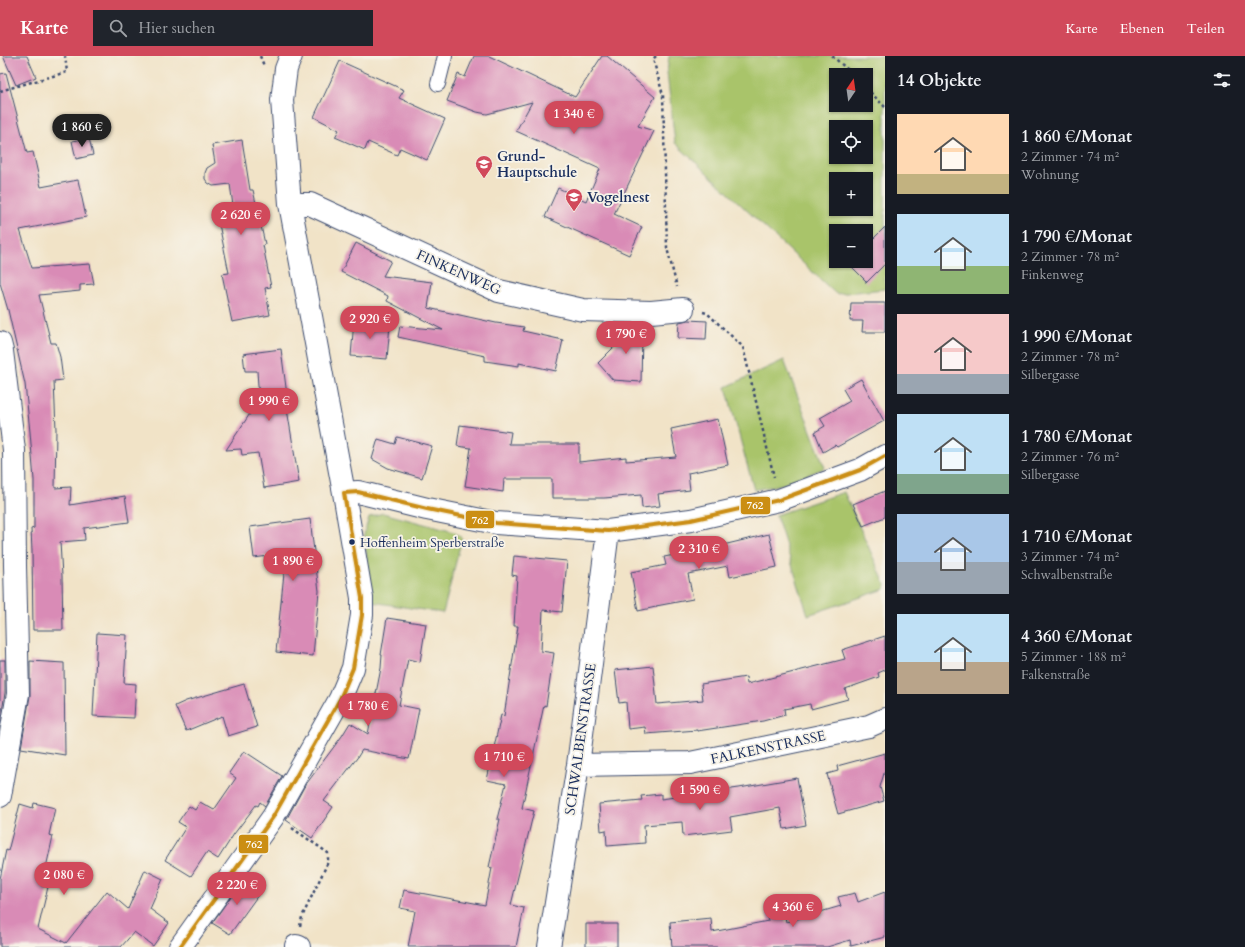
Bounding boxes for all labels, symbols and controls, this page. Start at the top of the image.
search box [93,10,373,46]
text: Karte [20,15,69,41]
icon: search [107,17,129,39]
text: Hier suchen [139,18,215,38]
text: Karte [1065,19,1098,38]
text: Ebenen [1120,19,1165,38]
text: Teilen [1187,19,1225,38]
north arrow [829,68,873,112]
map controls [829,68,873,268]
text: 14 Objekte [897,69,982,92]
icon: filters [1211,69,1233,91]
pin: 1 340 € [537,101,611,135]
text: 1 340 € [553,105,595,123]
pin: 1 860 € [45,114,119,148]
text: 1 860 € [61,118,103,136]
button: locate [829,120,873,164]
text: 1 860 €/Monat [1021,125,1132,148]
icon: home [929,130,977,178]
place label: Grund- Hauptschule [497,147,577,182]
text: 2 Zimmer · 74 m² [1021,148,1119,166]
school or university icon: Grund- Hauptschule [474,154,494,179]
text: Wohnung [1021,166,1079,184]
button: + [829,172,873,216]
school or university icon: Vogelnest [564,187,584,212]
place label: Vogelnest [587,188,649,207]
pin: 2 620 € [204,202,278,236]
text: 2 620 € [220,206,262,224]
button: − [829,224,873,268]
text: 1 790 €/Monat [1021,225,1132,248]
icon: home [929,230,977,278]
street label: FINKENWEG [413,245,504,300]
text: 2 Zimmer · 78 m² [1021,248,1119,266]
text: Finkenweg [1021,266,1083,284]
pin: 2 920 € [333,306,407,340]
text: 2 920 € [349,310,391,328]
pin: 1 790 € [589,321,663,355]
text: 1 790 € [605,325,647,343]
text: 1 990 €/Monat [1021,325,1132,348]
icon: home [929,330,977,378]
text: 2 Zimmer · 78 m² [1021,348,1119,366]
text: Silbergasse [1021,366,1080,384]
pin: 1 990 € [232,388,306,422]
text: 1 990 € [248,392,290,410]
text: 1 780 €/Monat [1021,425,1132,448]
icon: home [929,430,977,478]
text: 2 Zimmer · 76 m² [1021,448,1119,466]
text: Silbergasse [1021,466,1080,484]
line badge: 762 [740,496,771,515]
text: 762 [747,498,764,513]
line badge: 762 [465,510,495,529]
text: 762 [472,513,489,528]
text: 1 710 €/Monat [1021,525,1132,548]
icon: home [929,530,977,578]
place label: Hoffenheim Sperberstraße [360,534,504,552]
pin: 2 310 € [662,536,736,570]
marker: Hoffenheim Sperberstraße [347,537,357,547]
text: 2 310 € [678,540,720,558]
pin: 1 890 € [256,548,330,582]
text: 3 Zimmer · 74 m² [1021,548,1119,566]
text: 1 890 € [272,552,314,570]
text: Schwalbenstraße [1021,566,1113,584]
text: 4 360 €/Monat [1021,625,1132,648]
icon: home [929,630,977,678]
text: 5 Zimmer · 188 m² [1021,648,1126,666]
street label: SCHWALBENSTRASSE [560,662,601,816]
text: Falkenstraße [1021,666,1090,684]
pin: 1 780 € [331,693,405,727]
text: 1 780 € [347,697,389,715]
street label: FALKENSTRASSE [709,726,828,769]
pin: 1 710 € [467,744,541,778]
text: 1 710 € [483,748,525,766]
pin: 1 590 € [663,777,737,811]
text: 1 590 € [679,781,721,799]
line badge: 762 [238,834,269,854]
text: 762 [246,837,263,852]
pin: 2 080 € [27,862,101,896]
text: 2 080 € [43,866,85,884]
pin: 2 220 € [200,872,274,906]
text: 2 220 € [216,876,258,894]
pin: 4 360 € [756,894,830,928]
text: 4 360 € [772,898,814,916]

